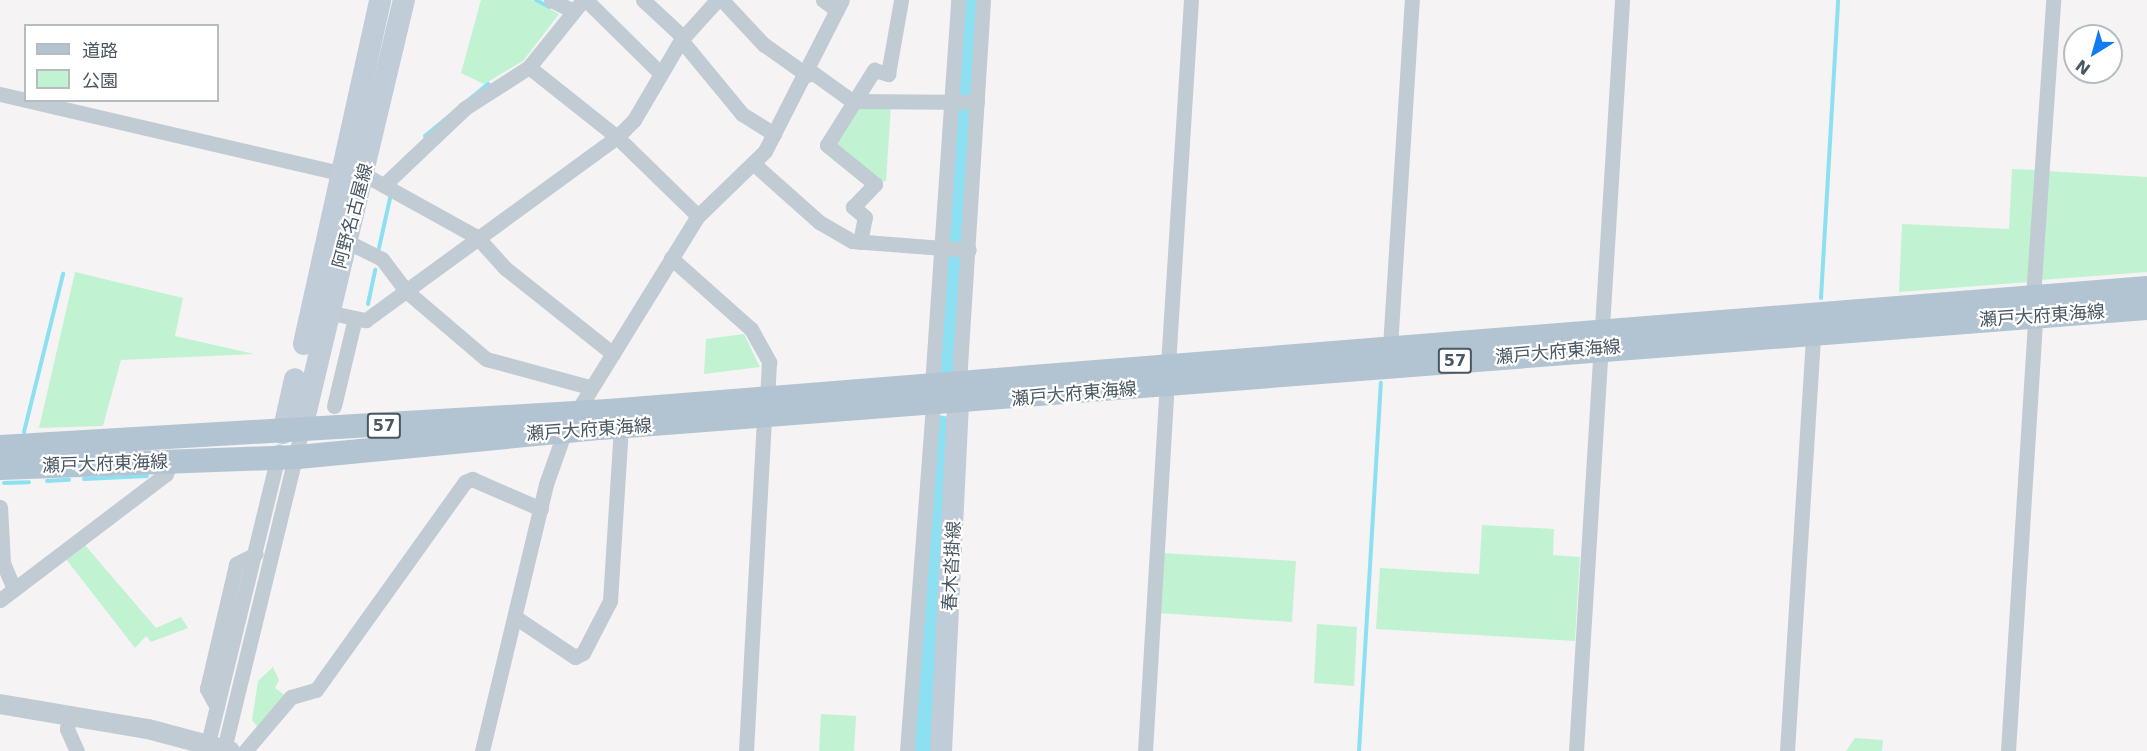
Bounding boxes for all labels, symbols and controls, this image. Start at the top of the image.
legend [24,24,219,102]
north arrow [2063,24,2123,84]
text: 道路 [82,40,118,61]
text: N [2072,56,2094,79]
text: 公園 [82,70,118,91]
street label: 阿野名古屋線 [329,161,377,271]
street label: 瀬戸大府東海線 [1978,301,2106,331]
street label: 瀬戸大府東海線 [1494,336,1622,368]
road number: 57 [1437,348,1473,374]
street label: 瀬戸大府東海線 [1010,378,1138,410]
road number: 57 [366,413,402,439]
street label: 瀬戸大府東海線 [525,415,653,445]
street label: 瀬戸大府東海線 [42,451,168,477]
street label: 春木沓掛線 [939,520,965,612]

